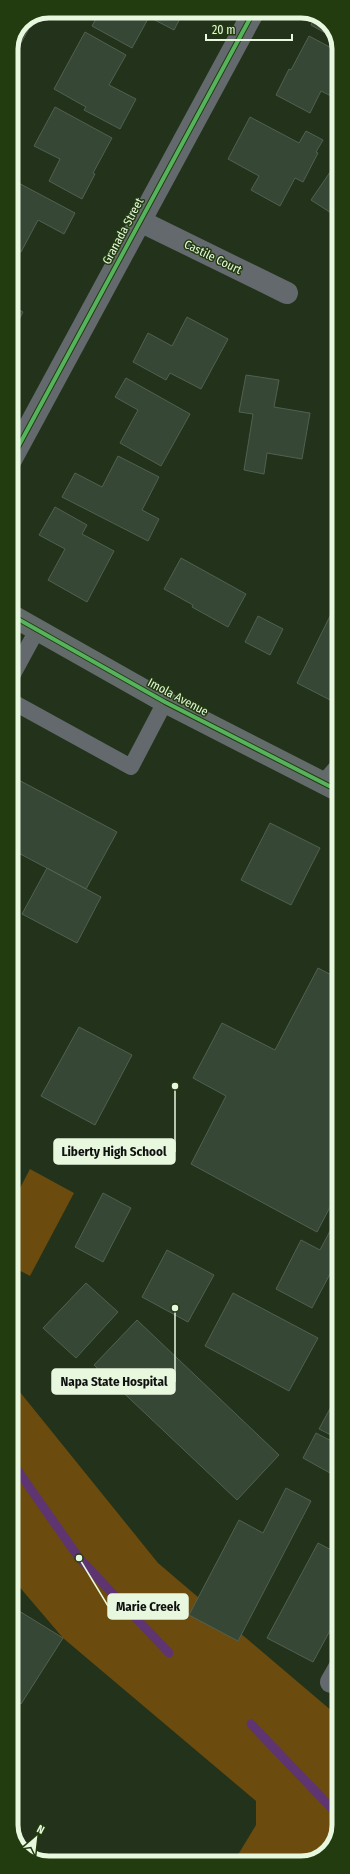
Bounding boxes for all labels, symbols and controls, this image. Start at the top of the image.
scale bar [206,16,292,42]
text: 20 m [212,23,236,37]
street label: Granada Street [100,195,146,267]
street label: Castile Court [182,237,244,277]
street label: Imola Avenue [145,675,211,719]
callout: Liberty High School [54,1139,175,1164]
text: Liberty High School [61,1144,167,1159]
callout: Napa State Hospital [52,1369,175,1394]
text: Napa State Hospital [61,1374,168,1389]
callout: Marie Creek [108,1594,188,1619]
text: Marie Creek [116,1599,180,1614]
north arrow [16,1818,56,1858]
text: N [34,1822,46,1837]

